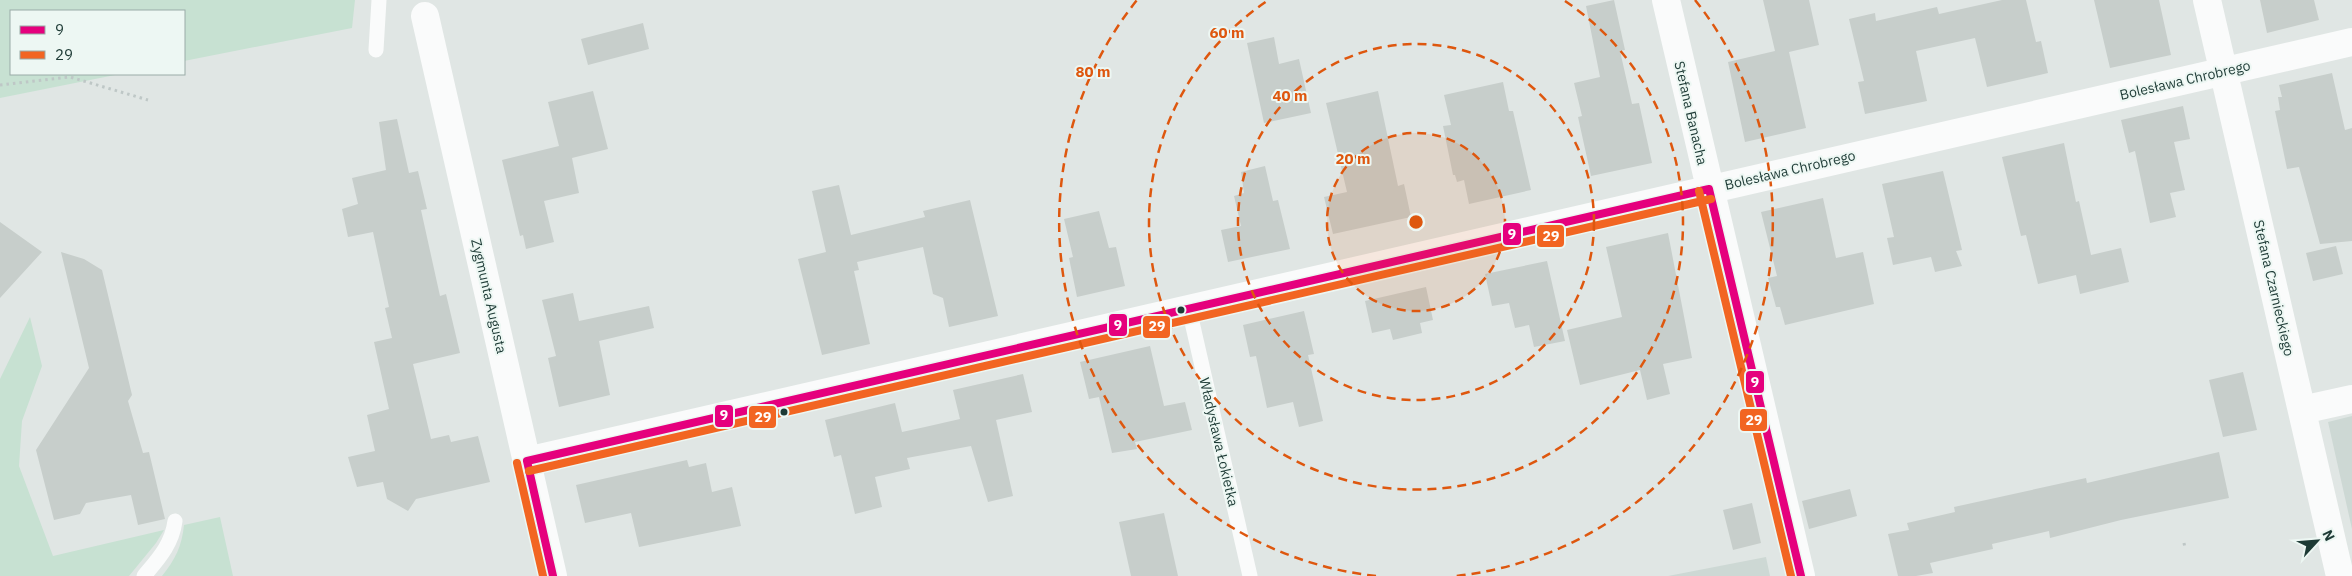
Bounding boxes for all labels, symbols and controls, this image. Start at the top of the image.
legend [10,10,185,75]
text: 9 [55,20,64,39]
text: 60 m [1210,23,1244,42]
text: 29 [55,45,73,64]
street label: Bolesława Chrobrego [2118,56,2252,104]
street label: Stefana Banacha [1670,59,1712,167]
text: 80 m [1076,62,1110,81]
text: 40 m [1273,86,1307,105]
street label: Bolesława Chrobrego [1723,146,1857,194]
text: 20 m [1336,149,1370,168]
centre of rings [1407,213,1425,231]
street label: Stefana Czarnieckiego [2250,218,2298,358]
line badge: 9 [1502,222,1522,246]
line badge: 29 [1536,224,1565,248]
text: 9 [1508,225,1516,243]
text: 29 [1543,227,1559,245]
street label: Zygmunta Augusta [467,237,511,356]
unlabelled marker [1176,305,1186,315]
line badge: 9 [1108,313,1128,337]
line badge: 29 [1142,315,1171,339]
text: 9 [1114,316,1122,334]
text: 29 [1149,317,1165,335]
line badge: 9 [1745,370,1765,394]
text: 9 [1751,373,1759,391]
street label: Władysława Łokietka [1195,376,1243,509]
line badge: 9 [714,404,734,428]
line badge: 29 [748,405,777,429]
text: 9 [720,406,728,424]
unlabelled marker [779,407,789,417]
text: 29 [755,408,771,426]
line badge: 29 [1739,408,1768,432]
text: 29 [1746,411,1762,429]
north arrow [2292,516,2342,566]
text: N [2318,527,2339,544]

